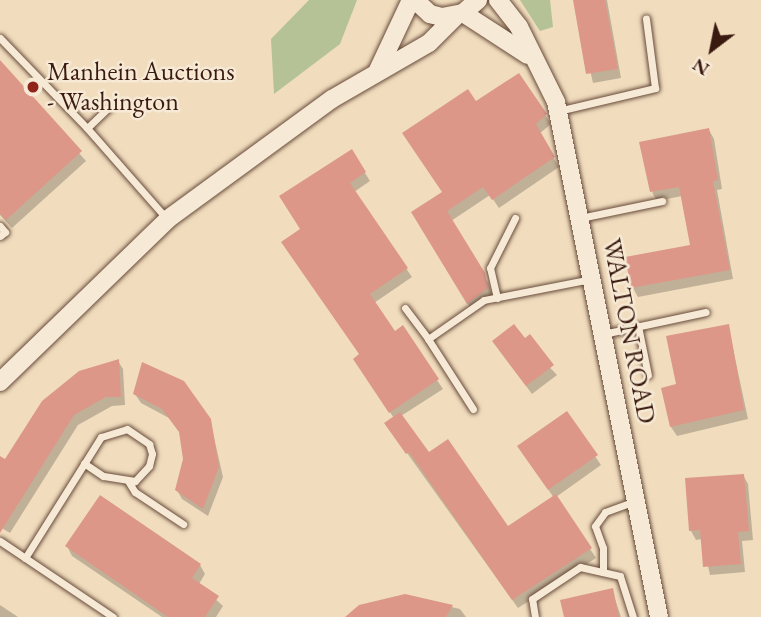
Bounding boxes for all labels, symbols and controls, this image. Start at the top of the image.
north arrow [677,14,747,84]
text: N [687,53,714,82]
place label: Manhein Auctions - Washington [47,56,235,118]
marker: Manhein Auctions - Washington [25,79,41,95]
street label: WALTON ROAD [596,236,662,426]

